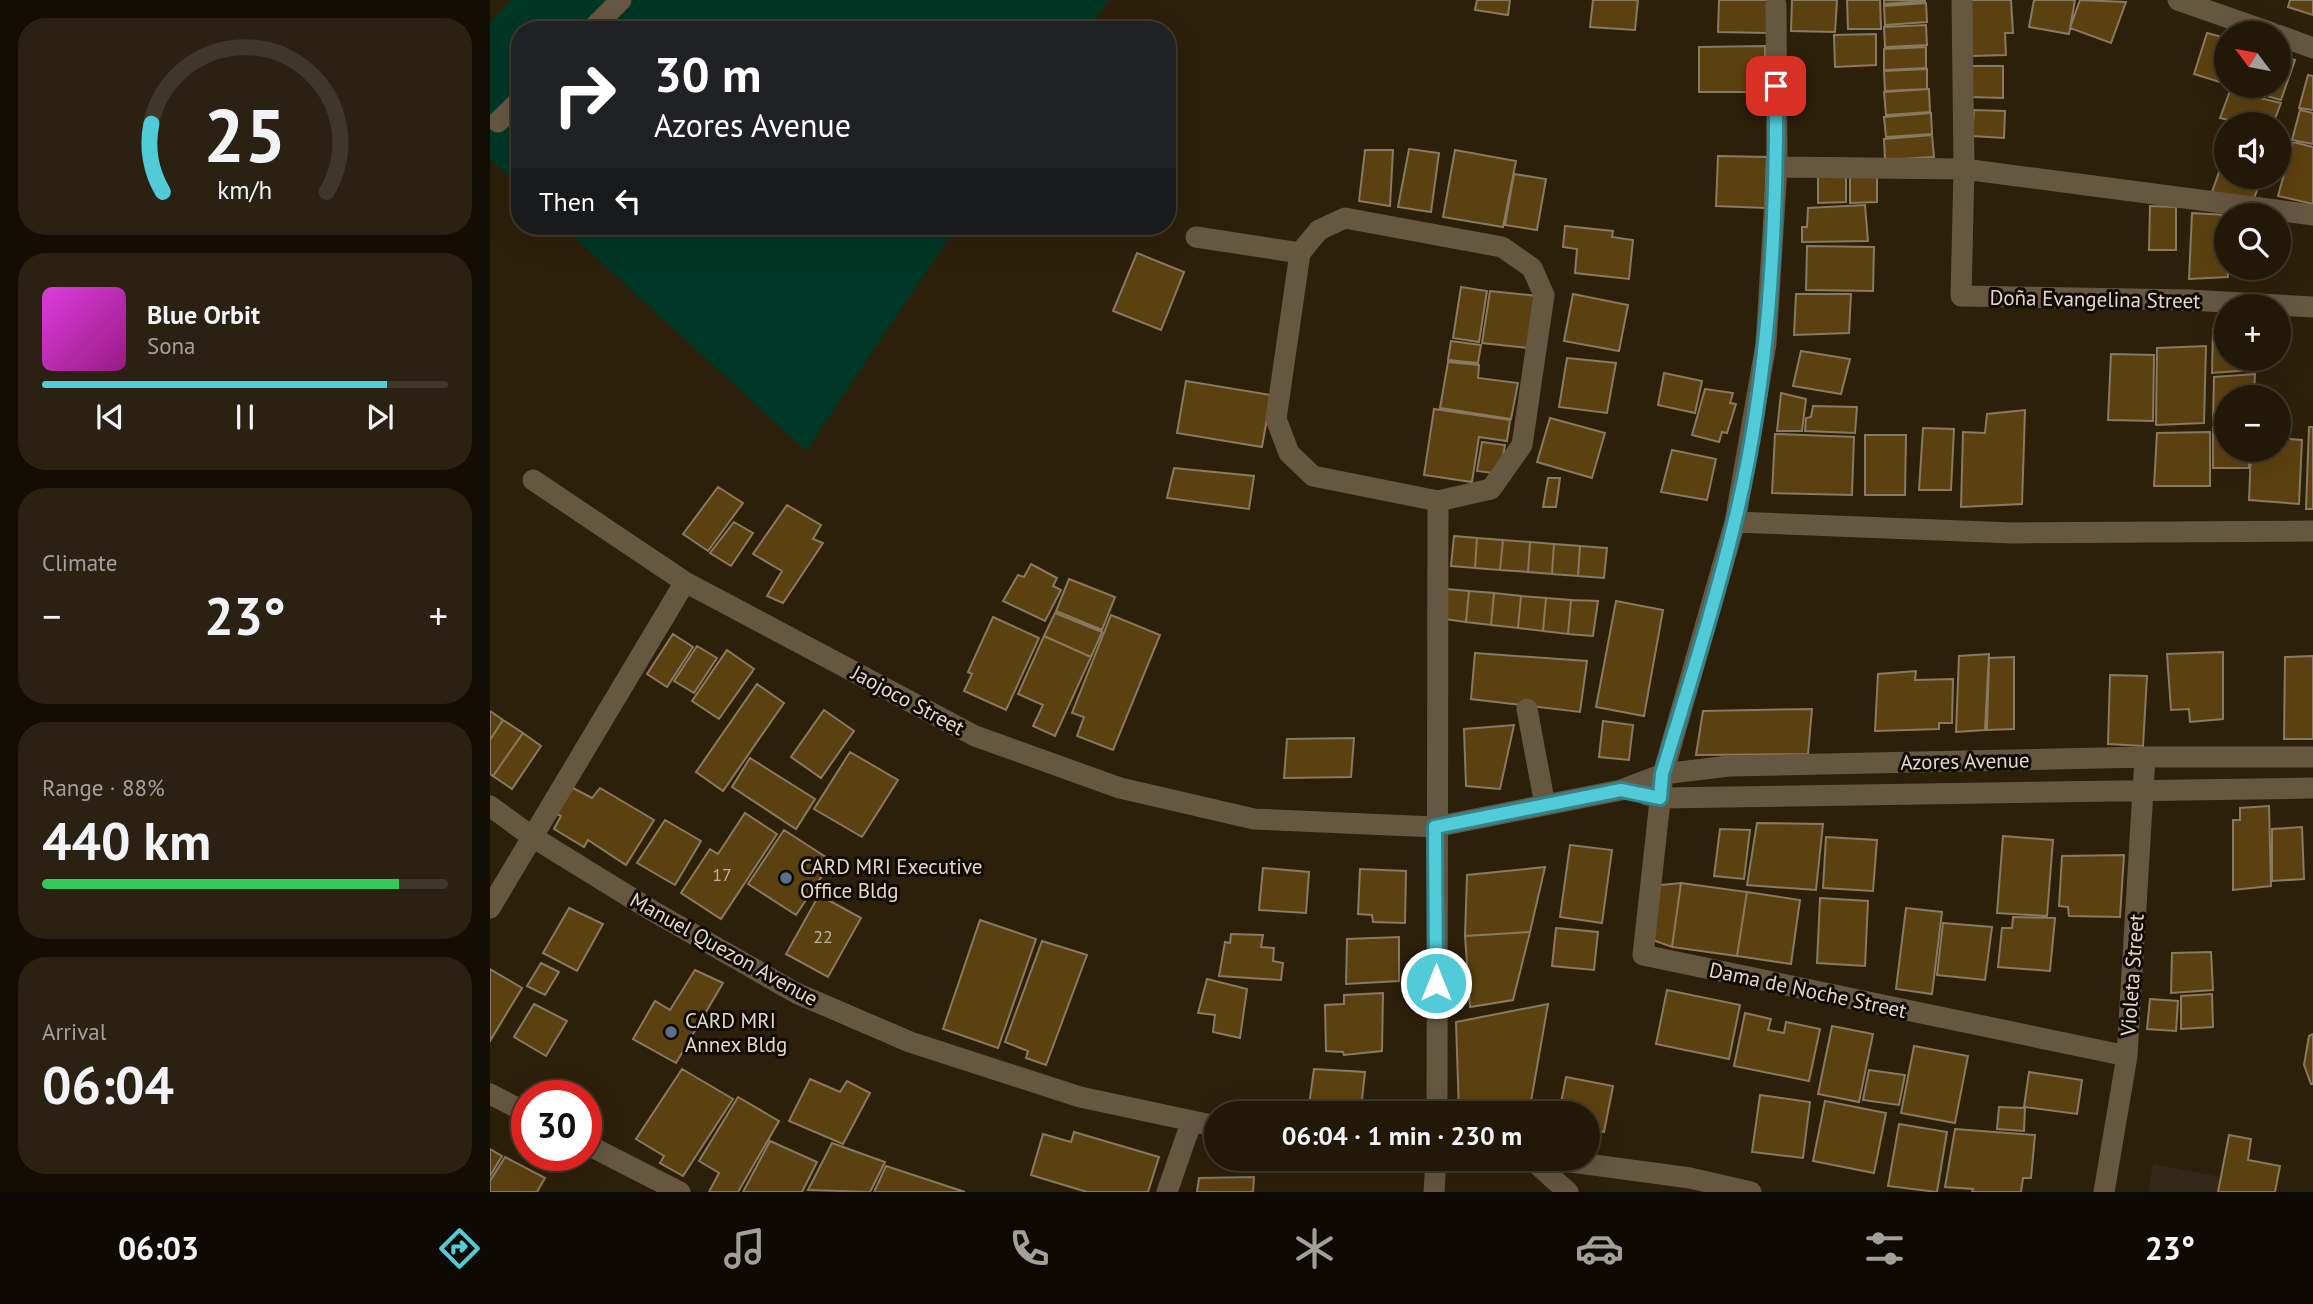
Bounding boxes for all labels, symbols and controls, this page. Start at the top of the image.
north arrow [2214,21,2291,98]
map controls [2214,21,2291,462]
text: 30 m [654,42,761,106]
icon: right [539,49,630,140]
pin [1746,56,1806,116]
icon: arrive [1757,67,1795,105]
text: 25 [204,89,286,183]
text: Azores Avenue [654,104,851,146]
button: sound [2214,112,2291,189]
text: km/h [218,174,272,206]
icon: left [609,182,647,220]
text: Then [539,185,595,218]
button: search [2214,203,2291,280]
street label: Doña Evangelina Street [1989,284,2201,314]
button: + [2214,294,2291,371]
text: Blue Orbit [147,298,260,331]
text: Sona [147,331,196,360]
button: − [2214,385,2291,462]
icon: previous [91,398,129,436]
icon: pause [226,398,264,436]
icon: next [361,398,399,436]
text: Climate [42,548,117,577]
text: 23° [204,582,286,649]
text: − [42,591,61,640]
text: + [429,591,448,640]
street label: Jaojoco Street [846,658,969,741]
street label: Azores Avenue [1900,746,2030,776]
text: Range · 88% [42,773,165,802]
text: 440 km [42,807,211,874]
place label: CARD MRI Executive Office Bldg [800,853,982,904]
house number: 17 [712,863,732,886]
marker: CARD MRI Executive Office Bldg [778,870,794,886]
street label: Manuel Quezon Avenue [625,886,823,1012]
street label: Violeta Street [2114,913,2150,1038]
house number: 22 [813,925,833,948]
position arrow [1399,946,1473,1020]
street label: Dama de Noche Street [1707,956,1909,1024]
place label: CARD MRI Annex Bldg [685,1007,787,1058]
text: Arrival [42,1017,106,1046]
marker: CARD MRI Annex Bldg [663,1024,679,1040]
text: 06:04 [42,1051,174,1118]
speed limit sign: 30 [511,1080,602,1171]
text: 06:04 · 1 min · 230 m [1282,1119,1522,1152]
icon: directions [435,1224,484,1273]
icon: music [720,1224,769,1273]
icon: phone [1005,1224,1054,1273]
icon: climate [1290,1224,1339,1273]
icon: car [1575,1224,1624,1273]
icon: filters [1860,1224,1909,1273]
text: 06:03 [118,1227,199,1269]
text: 23° [2145,1227,2195,1269]

